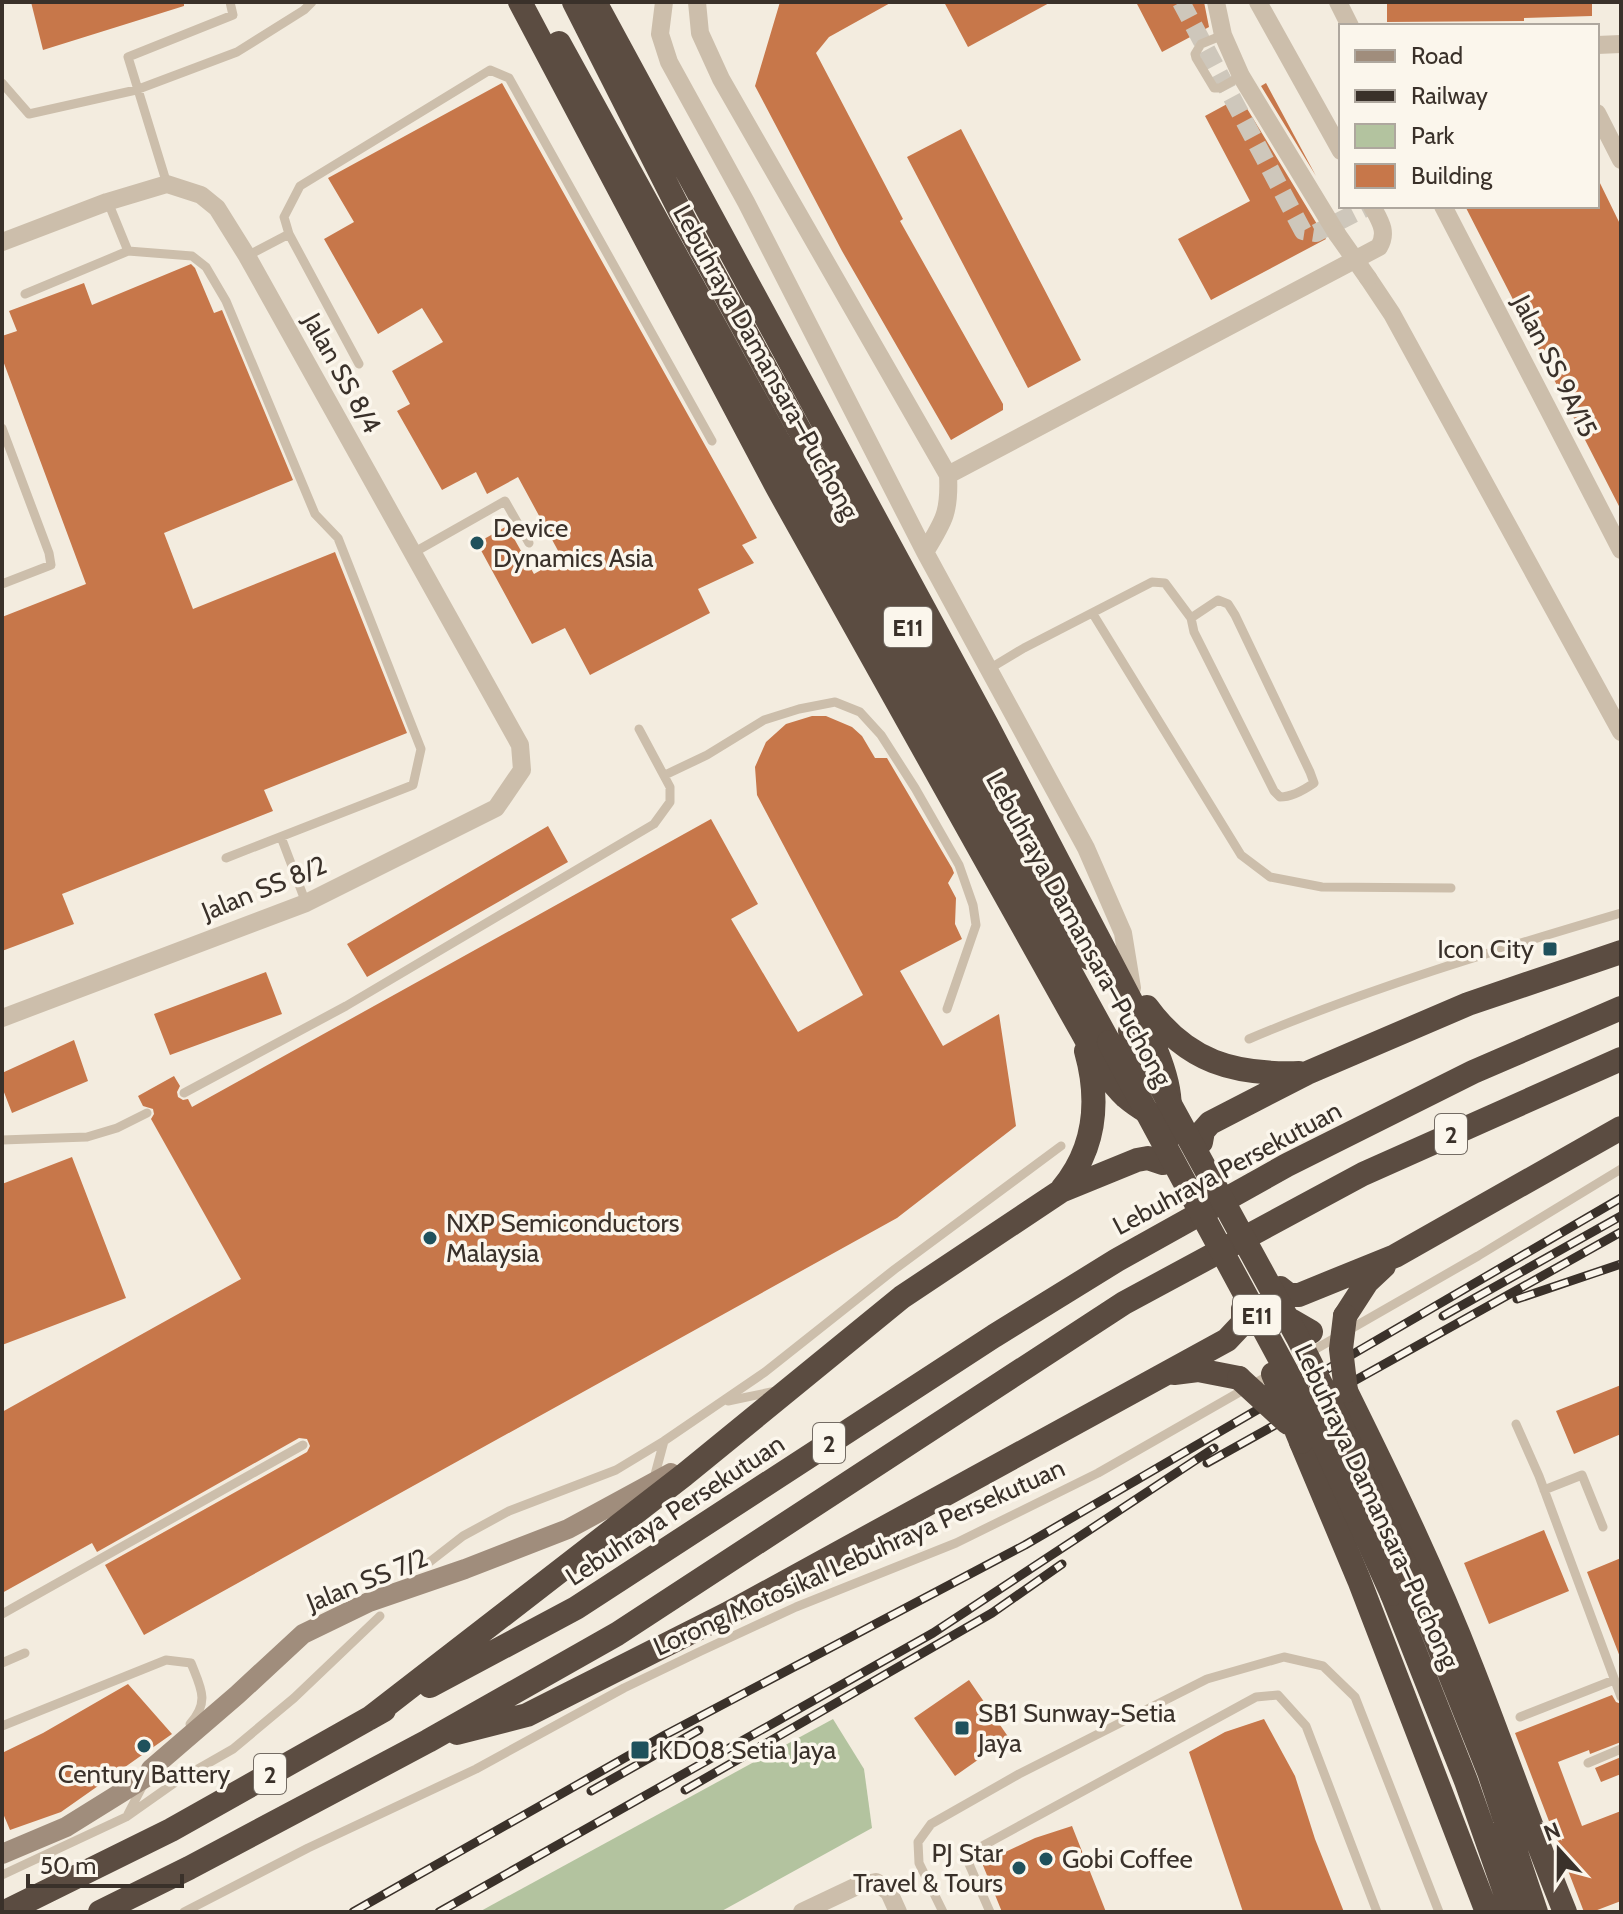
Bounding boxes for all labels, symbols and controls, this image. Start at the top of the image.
legend [1339,24,1599,208]
text: Road [1411,41,1463,70]
text: Railway [1411,81,1488,110]
text: Park [1411,121,1454,150]
text: Building [1411,161,1493,190]
street label: Lebuhraya Damansara–Puchong [666,199,866,526]
street label: Jalan SS 9A/15 [1505,289,1604,442]
street label: Jalan SS 8/4 [295,307,388,439]
place label: Device Dynamics Asia [493,512,654,574]
marker: Device Dynamics Asia [468,534,486,552]
road number: E11 [884,607,932,647]
street label: Lebuhraya Damansara–Puchong [979,766,1179,1093]
street label: Jalan SS 8/2 [196,848,331,928]
place label: Icon City [1437,933,1534,965]
marker: Icon City [1541,940,1559,958]
street label: Lebuhraya Persekutuan [1107,1094,1347,1242]
road number: 2 [1435,1114,1467,1154]
place label: NXP Semiconductors Malaysia [446,1207,680,1269]
marker: NXP Semiconductors Malaysia [421,1229,439,1247]
road number: E11 [1233,1295,1281,1335]
street label: Lebuhraya Damansara–Puchong [1288,1339,1467,1674]
road number: 2 [813,1423,845,1463]
street label: Lebuhraya Persekutuan [560,1427,790,1593]
street label: Lorong Motosikal Lebuhraya Persekutuan [648,1451,1070,1663]
street label: Jalan SS 7/2 [301,1541,432,1619]
place label: SB1 Sunway-Setia Jaya [977,1697,1176,1759]
marker: SB1 Sunway-Setia Jaya [953,1719,971,1737]
place label: KD08 Setia Jaya [658,1734,837,1766]
marker: Century Battery [135,1737,153,1755]
marker: KD08 Setia Jaya [629,1739,651,1761]
road number: 2 [254,1754,286,1794]
place label: Century Battery [58,1758,230,1790]
north arrow [1519,1810,1599,1890]
text: N [1540,1816,1564,1847]
place label: PJ Star Travel & Tours [853,1837,1004,1899]
scale bar [28,1838,182,1888]
place label: Gobi Coffee [1062,1843,1193,1875]
marker: Gobi Coffee [1037,1850,1055,1868]
text: 50 m [40,1851,96,1880]
marker: PJ Star Travel & Tours [1010,1859,1028,1877]

